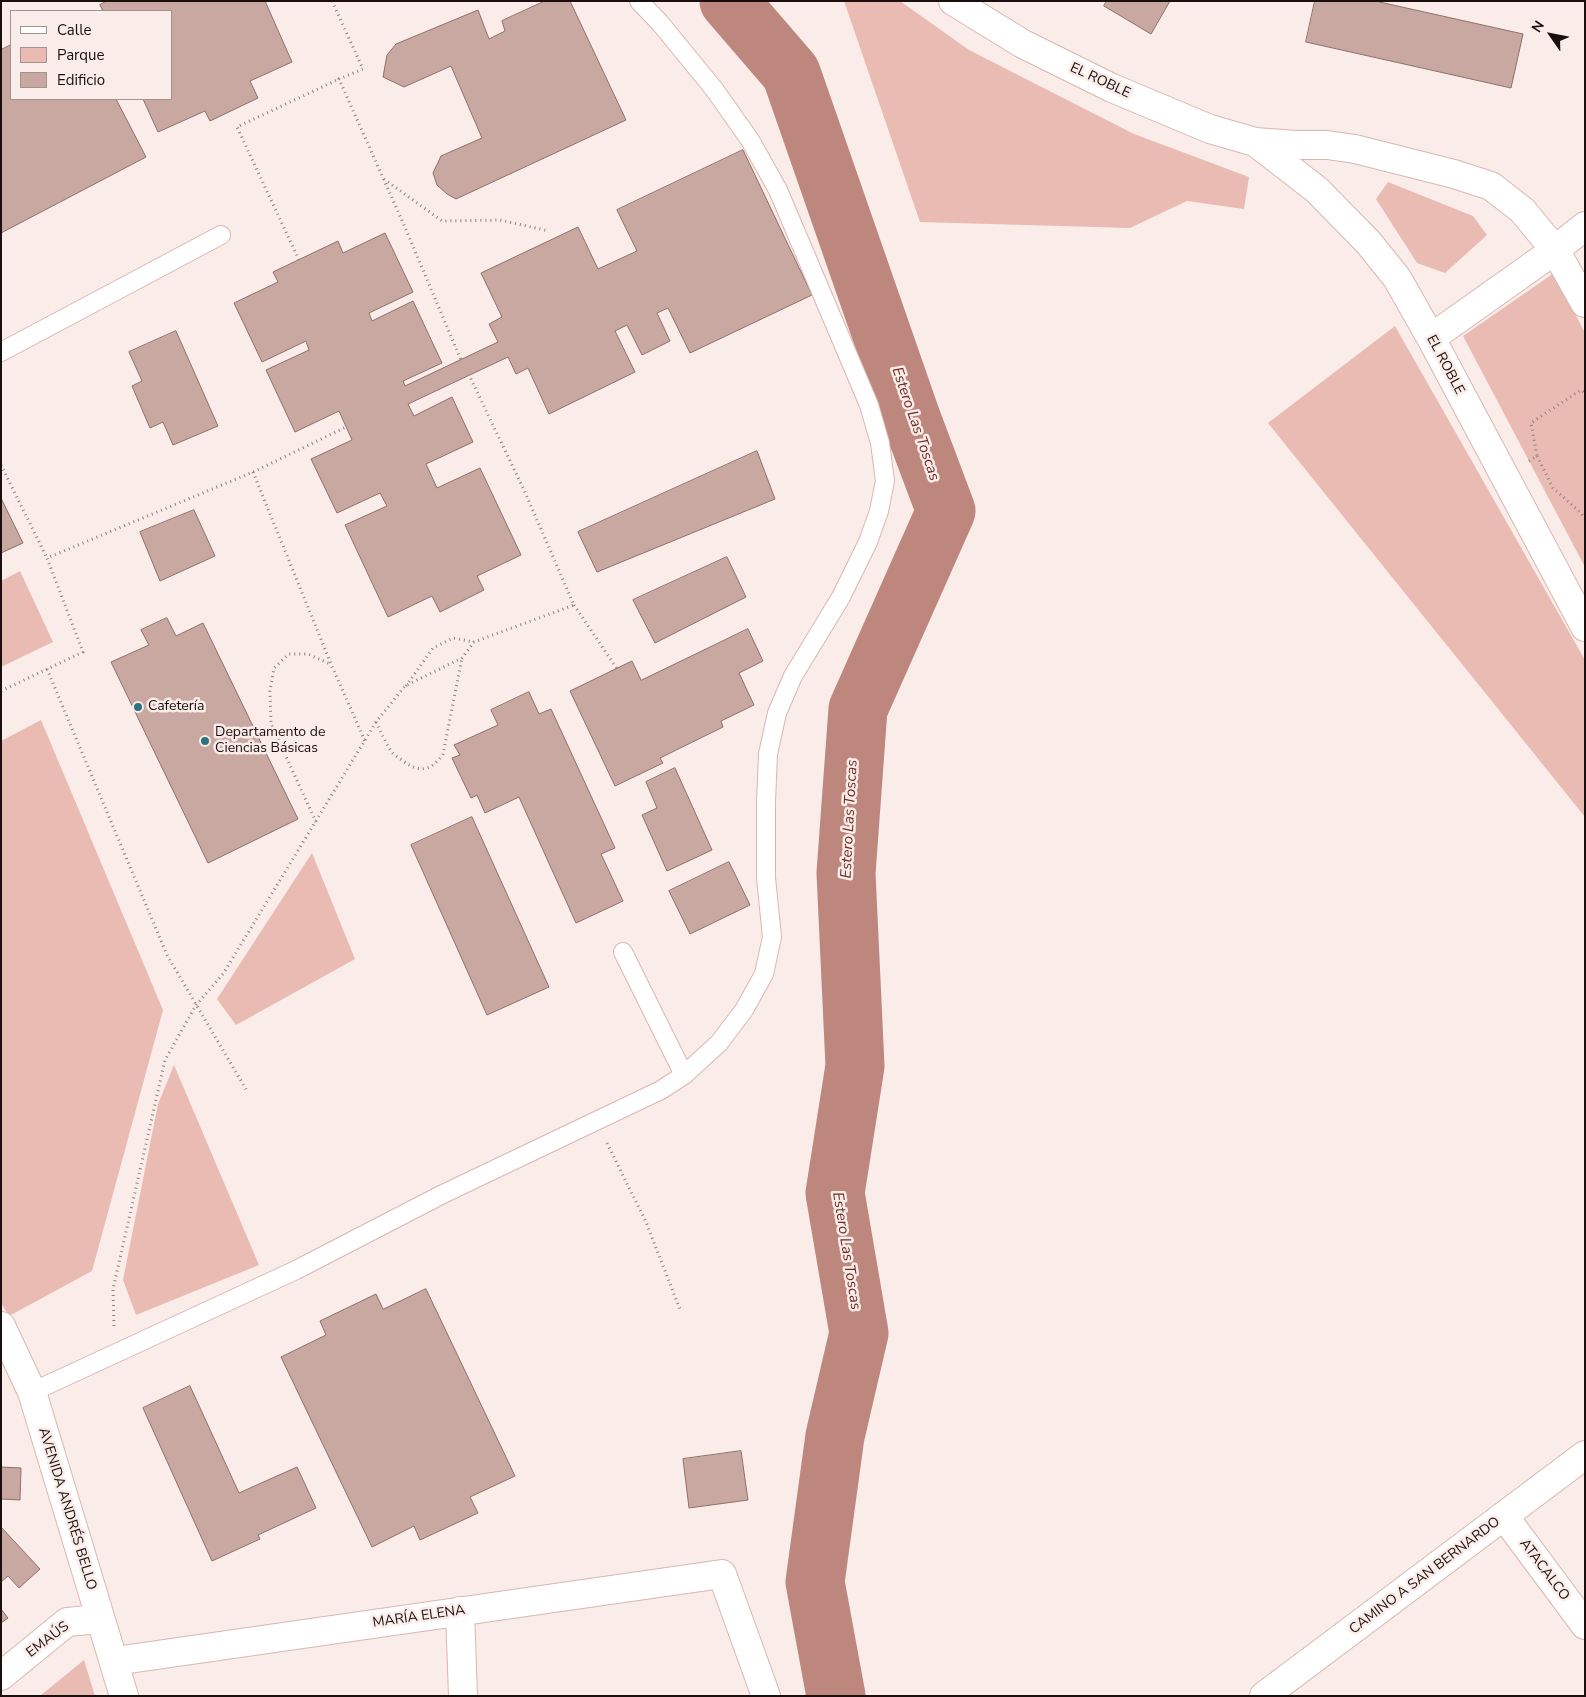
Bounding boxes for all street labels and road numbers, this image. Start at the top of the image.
street label: EL ROBLE [1067,60,1133,102]
street label: EL ROBLE [1422,333,1468,397]
street label: AVENIDA ANDRÉS BELLO [34,1426,100,1592]
street label: CAMINO A SAN BERNARDO [1346,1514,1504,1638]
street label: ATACALCO [1515,1536,1573,1604]
street label: MARÍA ELENA [372,1602,466,1632]
street label: EMAÚS [23,1619,73,1661]

